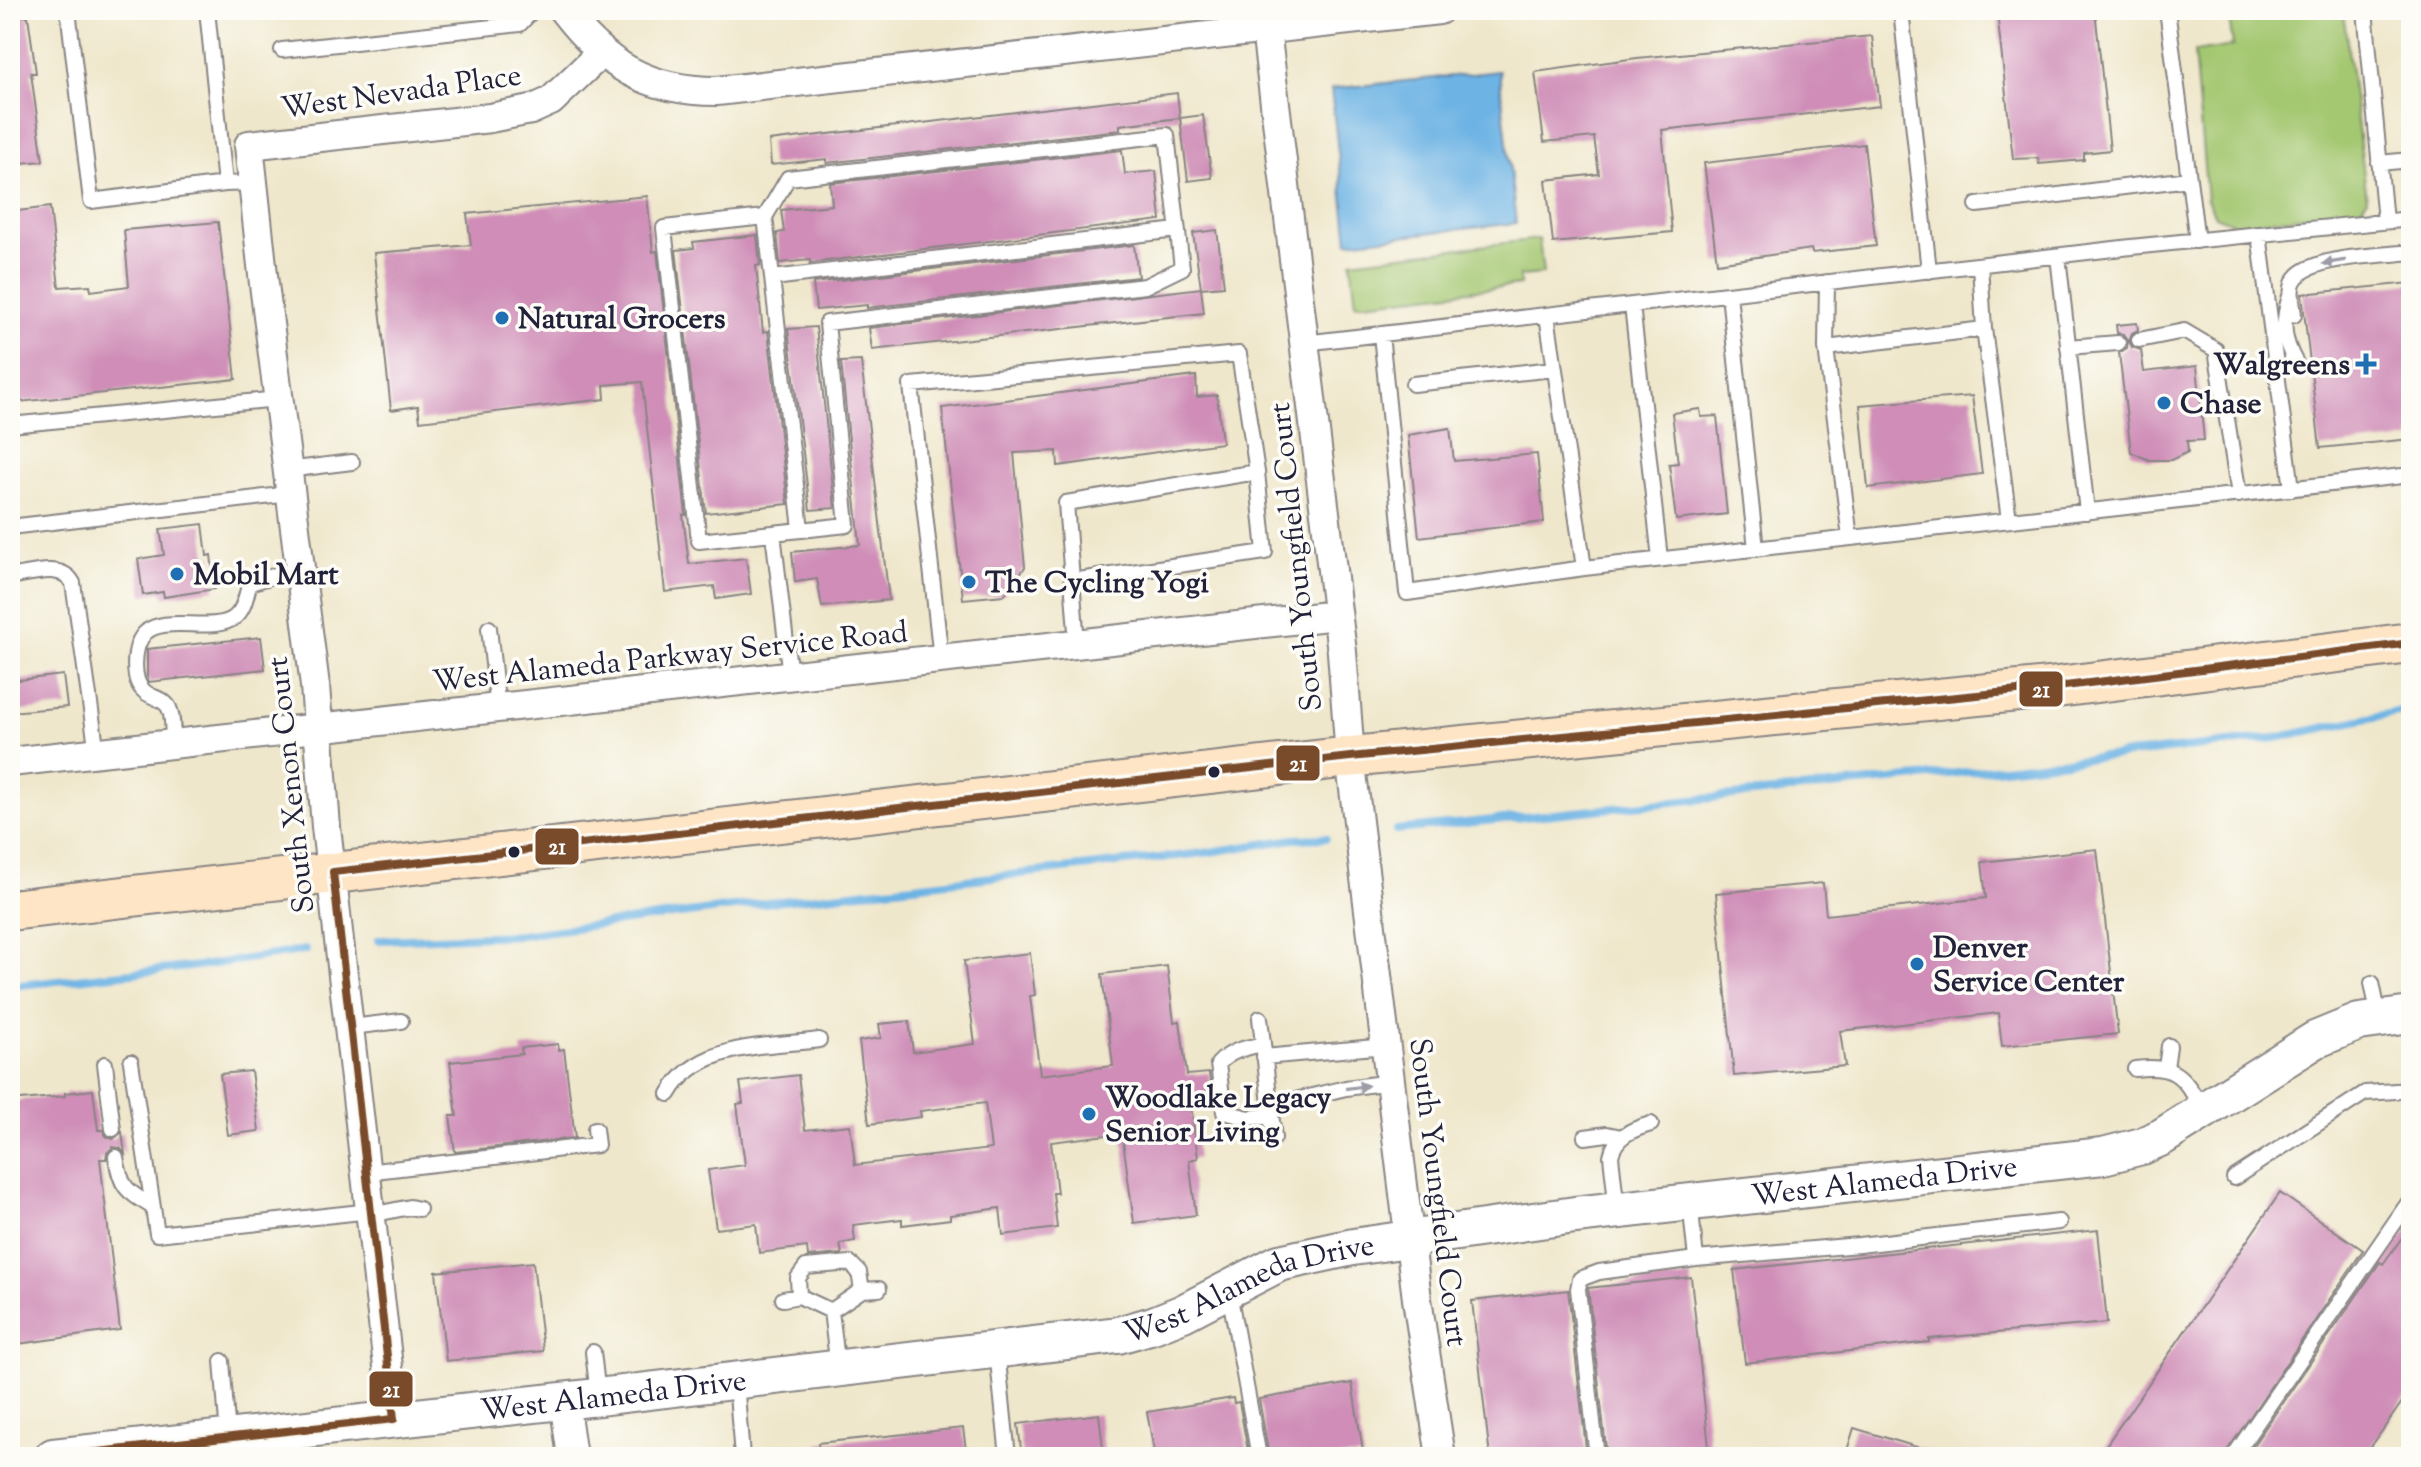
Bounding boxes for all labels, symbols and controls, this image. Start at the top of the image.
street label: West Nevada Place [278,55,524,132]
one-way arrow [2321,256,2346,269]
place label: Natural Grocers [518,299,726,342]
marker: Natural Grocers [493,309,511,327]
place label: Walgreens [2213,345,2350,388]
marker: Walgreens [2357,355,2375,373]
place label: Chase [2180,384,2261,427]
marker: Chase [2155,394,2173,412]
street label: South Youngfield Court [1260,400,1335,713]
place label: Mobil Mart [193,555,339,598]
place label: The Cycling Yogi [985,563,1209,606]
marker: Mobil Mart [168,565,186,583]
marker: The Cycling Yogi [960,573,978,591]
street label: West Alameda Parkway Service Road [431,612,910,705]
street label: South Xenon Court [258,654,327,915]
line badge: 21 [2018,670,2064,708]
text: 21 [2032,676,2050,708]
line badge: 21 [1275,744,1321,782]
text: 21 [1289,750,1307,782]
unlabelled marker [1206,764,1222,780]
line badge: 21 [534,827,580,866]
text: 21 [548,833,566,865]
unlabelled marker [506,844,522,860]
place label: Denver Service Center [1933,928,2125,1005]
marker: Denver Service Center [1908,955,1926,973]
street label: South Youngfield Court [1396,1036,1477,1349]
place label: Woodlake Legacy Senior Living [1105,1078,1331,1155]
one-way arrow [1345,1080,1370,1093]
marker: Woodlake Legacy Senior Living [1080,1105,1098,1123]
street label: West Alameda Drive [1749,1147,2020,1219]
street label: West Alameda Drive [1119,1225,1377,1356]
street label: West Alameda Drive [479,1360,749,1434]
line badge: 21 [368,1370,414,1408]
text: 21 [382,1376,400,1408]

